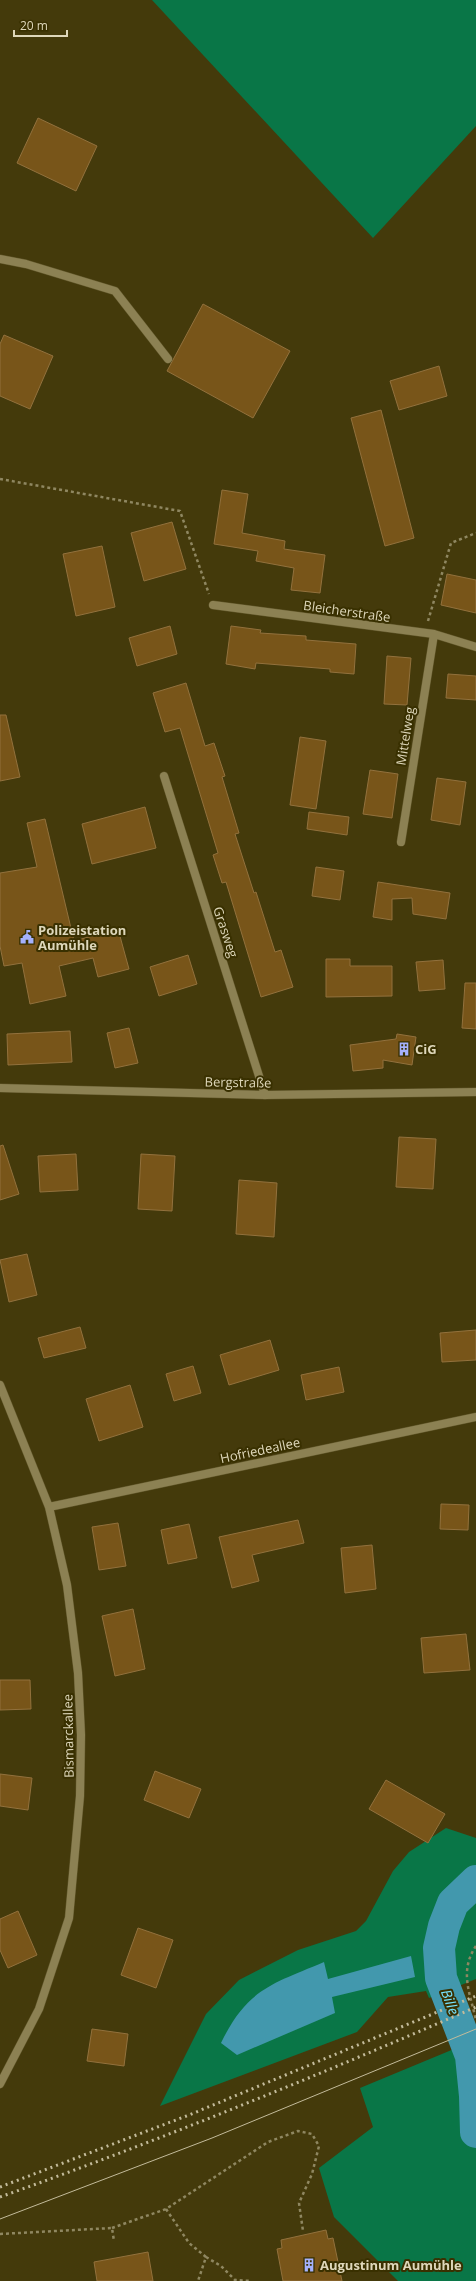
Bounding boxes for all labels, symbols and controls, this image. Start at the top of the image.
scale bar [14,12,67,38]
text: 20 m [20,17,48,34]
street label: Bleicherstraße [302,596,392,626]
street label: Mittelweg [391,705,419,767]
street label: Grasweg [209,904,243,960]
place label: Polizeistation Aumühle [38,921,126,954]
public building icon: Polizeistation Aumühle [19,929,35,945]
place label: CiG [415,1040,437,1058]
building icon: CiG [396,1041,412,1057]
street label: Bergstraße [204,1072,272,1092]
street label: Hofriedeallee [218,1433,302,1467]
street label: Bismarckallee [58,1694,78,1778]
water label: Bille [437,1986,464,2017]
place label: Augustinum Aumühle [320,2256,462,2274]
building icon: Augustinum Aumühle [301,2257,317,2273]

